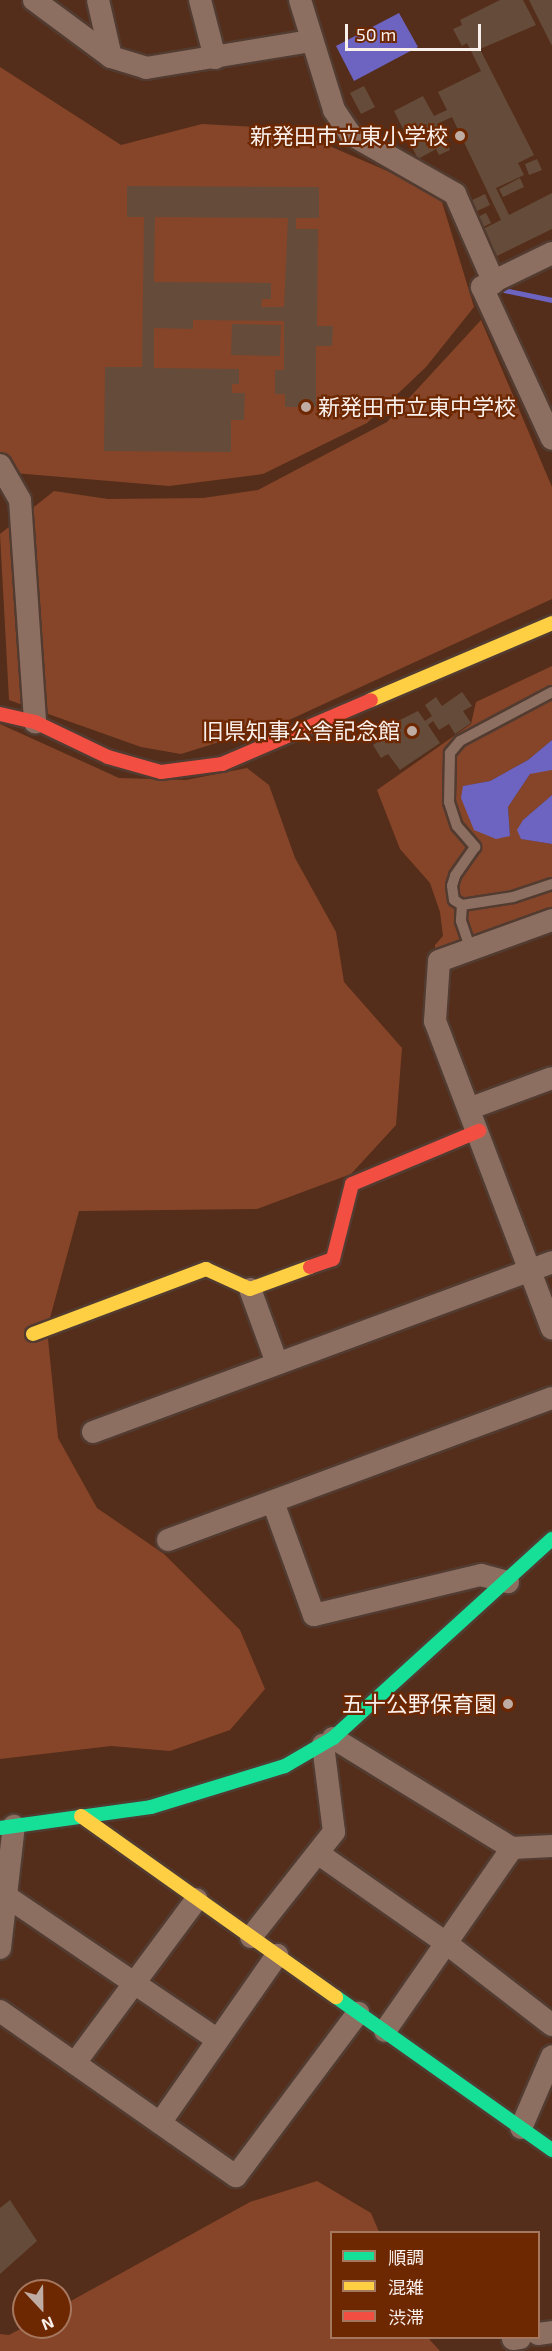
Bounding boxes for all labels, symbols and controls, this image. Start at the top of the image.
scale bar [348,12,484,50]
text: 50 m [356,23,396,45]
place label: 新発田市立東小学校 [250,123,448,149]
marker: 新発田市立東小学校 [453,129,467,143]
place label: 新発田市立東中学校 [318,394,516,420]
marker: 新発田市立東中学校 [299,400,313,414]
place label: 旧県知事公舎記念館 [202,718,400,744]
marker: 旧県知事公舎記念館 [405,724,419,738]
place label: 五十公野保育園 [342,1691,496,1717]
marker: 五十公野保育園 [501,1697,515,1711]
legend [330,2231,540,2339]
text: 順調 [388,2246,424,2268]
text: 混雑 [388,2276,424,2298]
north arrow [12,2279,72,2339]
text: 渋滞 [388,2306,424,2328]
text: N [39,2313,57,2335]

